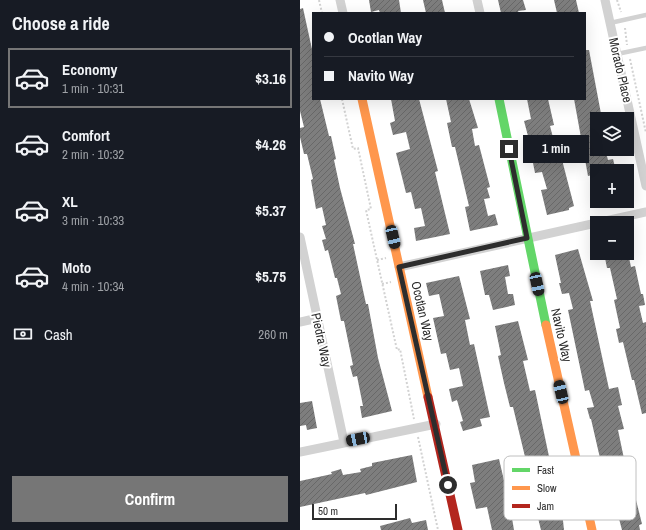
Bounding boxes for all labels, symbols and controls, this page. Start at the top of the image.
text: Choose a ride [12,11,110,36]
text: Ocotlan Way [348,27,422,48]
street label: Morado Place [605,36,636,104]
text: Economy [62,59,117,80]
icon: car [14,60,50,96]
text: Navito Way [348,65,414,86]
text: $3.16 [255,68,286,89]
text: 1 min · 10:31 [62,80,124,97]
map controls [590,112,634,260]
button: layers [590,112,634,156]
text: Comfort [62,125,110,146]
icon: car [14,126,50,162]
text: $4.26 [255,134,286,155]
callout: 1 min [523,135,589,163]
route end [500,140,518,158]
text: 1 min [542,140,570,157]
text: 2 min · 10:32 [62,146,124,163]
button: + [590,164,634,208]
text: XL [62,191,78,212]
icon: car [14,192,50,228]
text: $5.37 [255,200,286,221]
text: 3 min · 10:33 [62,212,124,229]
button: − [590,216,634,260]
car [384,224,402,250]
text: Moto [62,257,91,278]
icon: car [14,258,50,294]
text: $5.75 [255,266,286,287]
car [529,271,545,297]
text: 4 min · 10:34 [62,278,124,295]
street label: Ocotlan Way [407,280,438,343]
street label: Navito Way [547,307,576,364]
street label: Piedra Way [307,311,336,370]
icon: cash [12,323,34,345]
text: Cash [44,324,73,345]
text: 260 m [258,326,288,343]
car [552,379,570,405]
car [345,431,371,447]
legend [504,456,636,520]
text: Fast [537,463,555,477]
button: Confirm [12,476,288,522]
route start [439,476,457,494]
text: Slow [537,481,557,495]
text: Jam [537,499,554,513]
scale bar [312,502,397,521]
text: 50 m [318,504,338,518]

